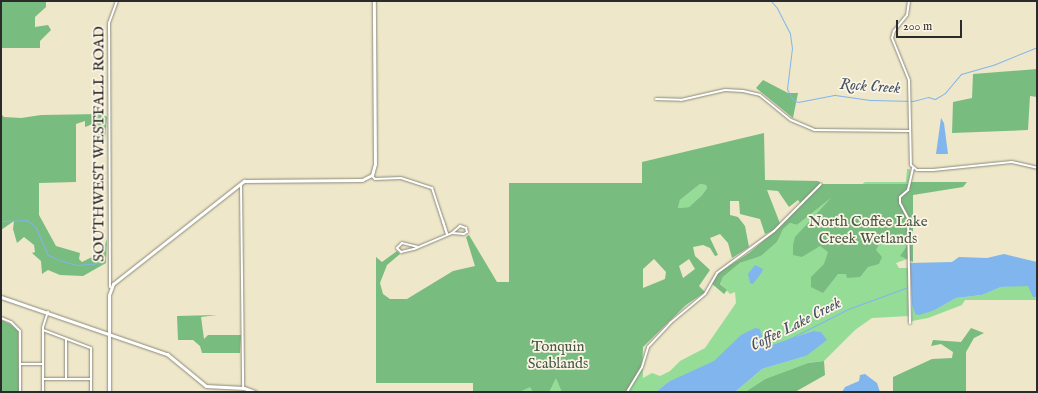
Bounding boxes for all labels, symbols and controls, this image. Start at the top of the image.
scale bar [898,12,964,38]
text: 200 m [903,19,932,34]
street label: SOUTHWEST WESTFALL ROAD [90,26,108,262]
water label: Rock Creek [839,75,901,99]
park label: North Coffee Lake Creek Wetlands [808,212,928,247]
water label: Coffee Lake Creek [748,294,844,356]
park label: Tonquin Scablands [528,337,588,372]

